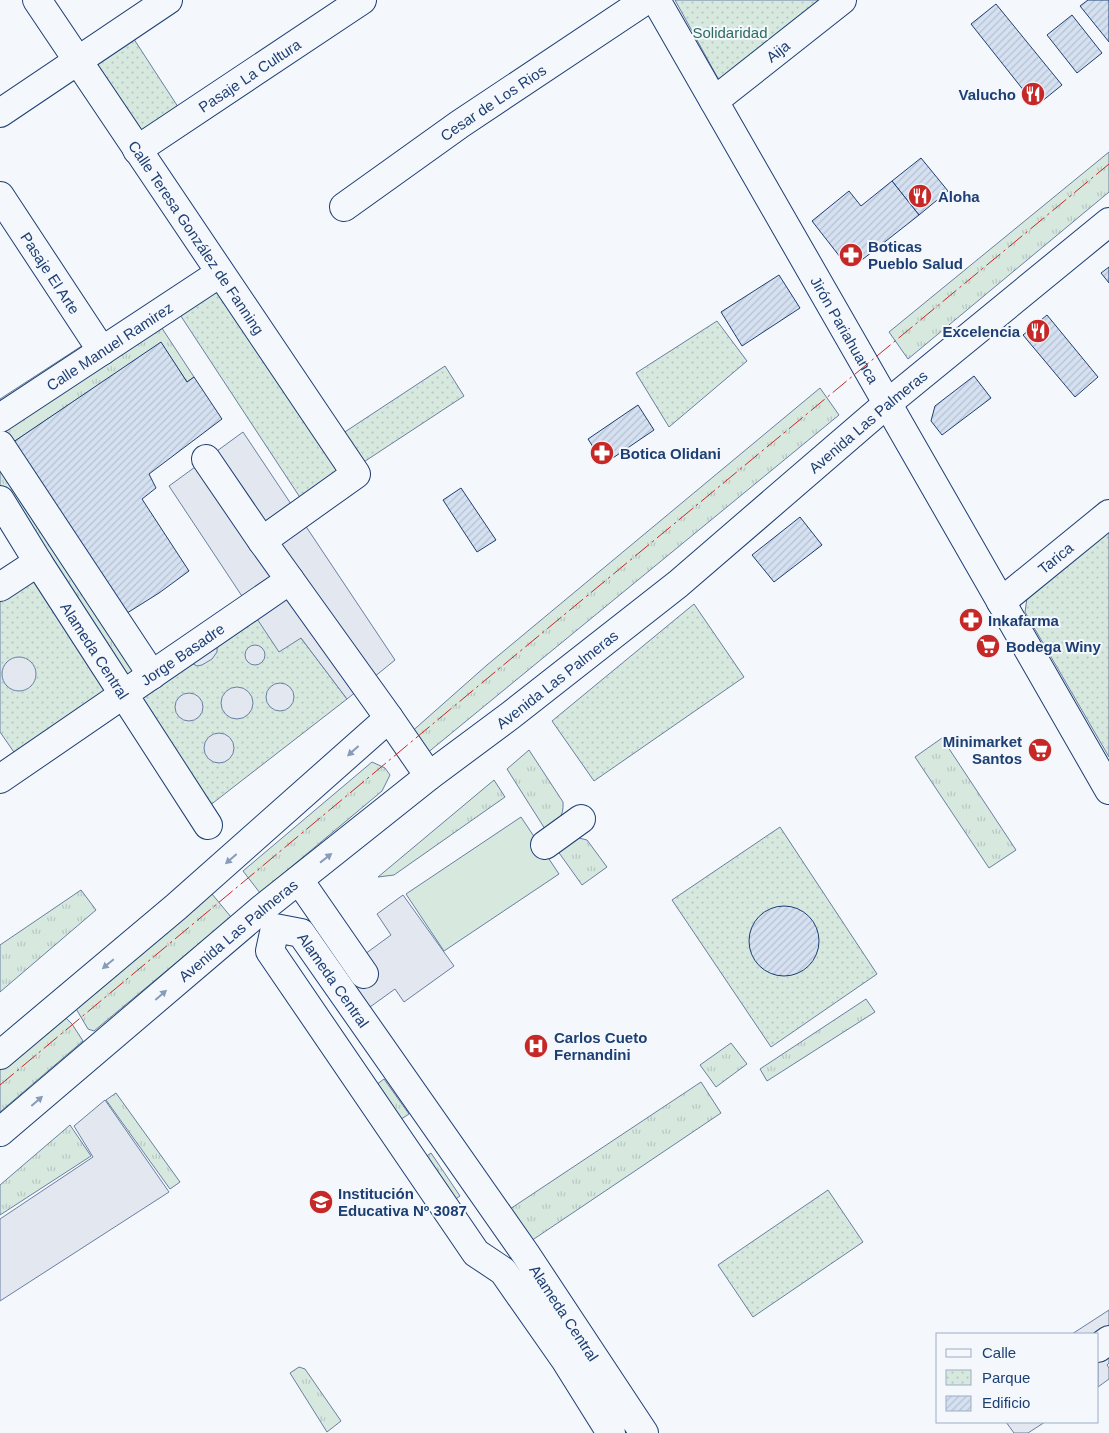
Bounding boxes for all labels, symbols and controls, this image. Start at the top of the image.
park label: Solidaridad [692,24,768,41]
street label: Pasaje La Cultura [195,35,304,115]
street label: Aija [762,36,793,65]
street label: Cesar de Los Rios [437,61,549,144]
restaurant icon: Valucho [1020,81,1046,107]
place label: Valucho [958,86,1016,103]
street label: Calle Teresa González de Fanning [125,137,268,337]
restaurant icon: Aloha [907,183,933,209]
place label: Aloha [938,188,980,205]
street label: Pasaje El Arte [18,229,84,317]
place label: Boticas Pueblo Salud [868,238,963,272]
pharmacy icon: Boticas Pueblo Salud [838,242,864,268]
street label: Jirón Pariahuanca [808,273,883,387]
street label: Calle Manuel Ramirez [43,298,176,394]
restaurant icon: Excelencia [1025,318,1051,344]
place label: Excelencia [942,323,1021,340]
street label: Avenida Las Palmeras [805,366,930,476]
pharmacy icon: Botica Olidani [589,440,615,466]
place label: Botica Olidani [620,445,721,462]
street label: Tarica [1034,538,1077,577]
street label: Alameda Central [58,599,133,702]
pharmacy icon: Inkafarma [958,607,984,633]
place label: Inkafarma [988,612,1060,629]
street label: Jorge Basadre [137,619,227,689]
street label: Avenida Las Palmeras [493,626,621,732]
supermarket icon: Bodega Winy [975,633,1001,659]
place label: Bodega Winy [1006,638,1102,655]
place label: Minimarket Santos [943,733,1022,767]
supermarket icon: Minimarket Santos [1027,737,1053,763]
one-way arrow [347,745,359,757]
one-way arrow [226,853,238,865]
one-way arrow [319,853,332,864]
street label: Avenida Las Palmeras [175,876,301,985]
street label: Alameda Central [295,929,373,1031]
one-way arrow [101,959,114,970]
one-way arrow [154,990,167,1001]
place label: Carlos Cueto Fernandini [554,1029,647,1063]
hospital icon: Carlos Cueto Fernandini [523,1033,549,1059]
one-way arrow [30,1095,43,1106]
place label: Institución Educativa Nº 3087 [338,1185,467,1219]
school or university icon: Institución Educativa Nº 3087 [308,1189,334,1215]
street label: Alameda Central [527,1261,602,1364]
legend [936,1333,1099,1423]
text: Calle [982,1344,1016,1361]
text: Parque [982,1369,1030,1386]
text: Edificio [982,1394,1030,1411]

